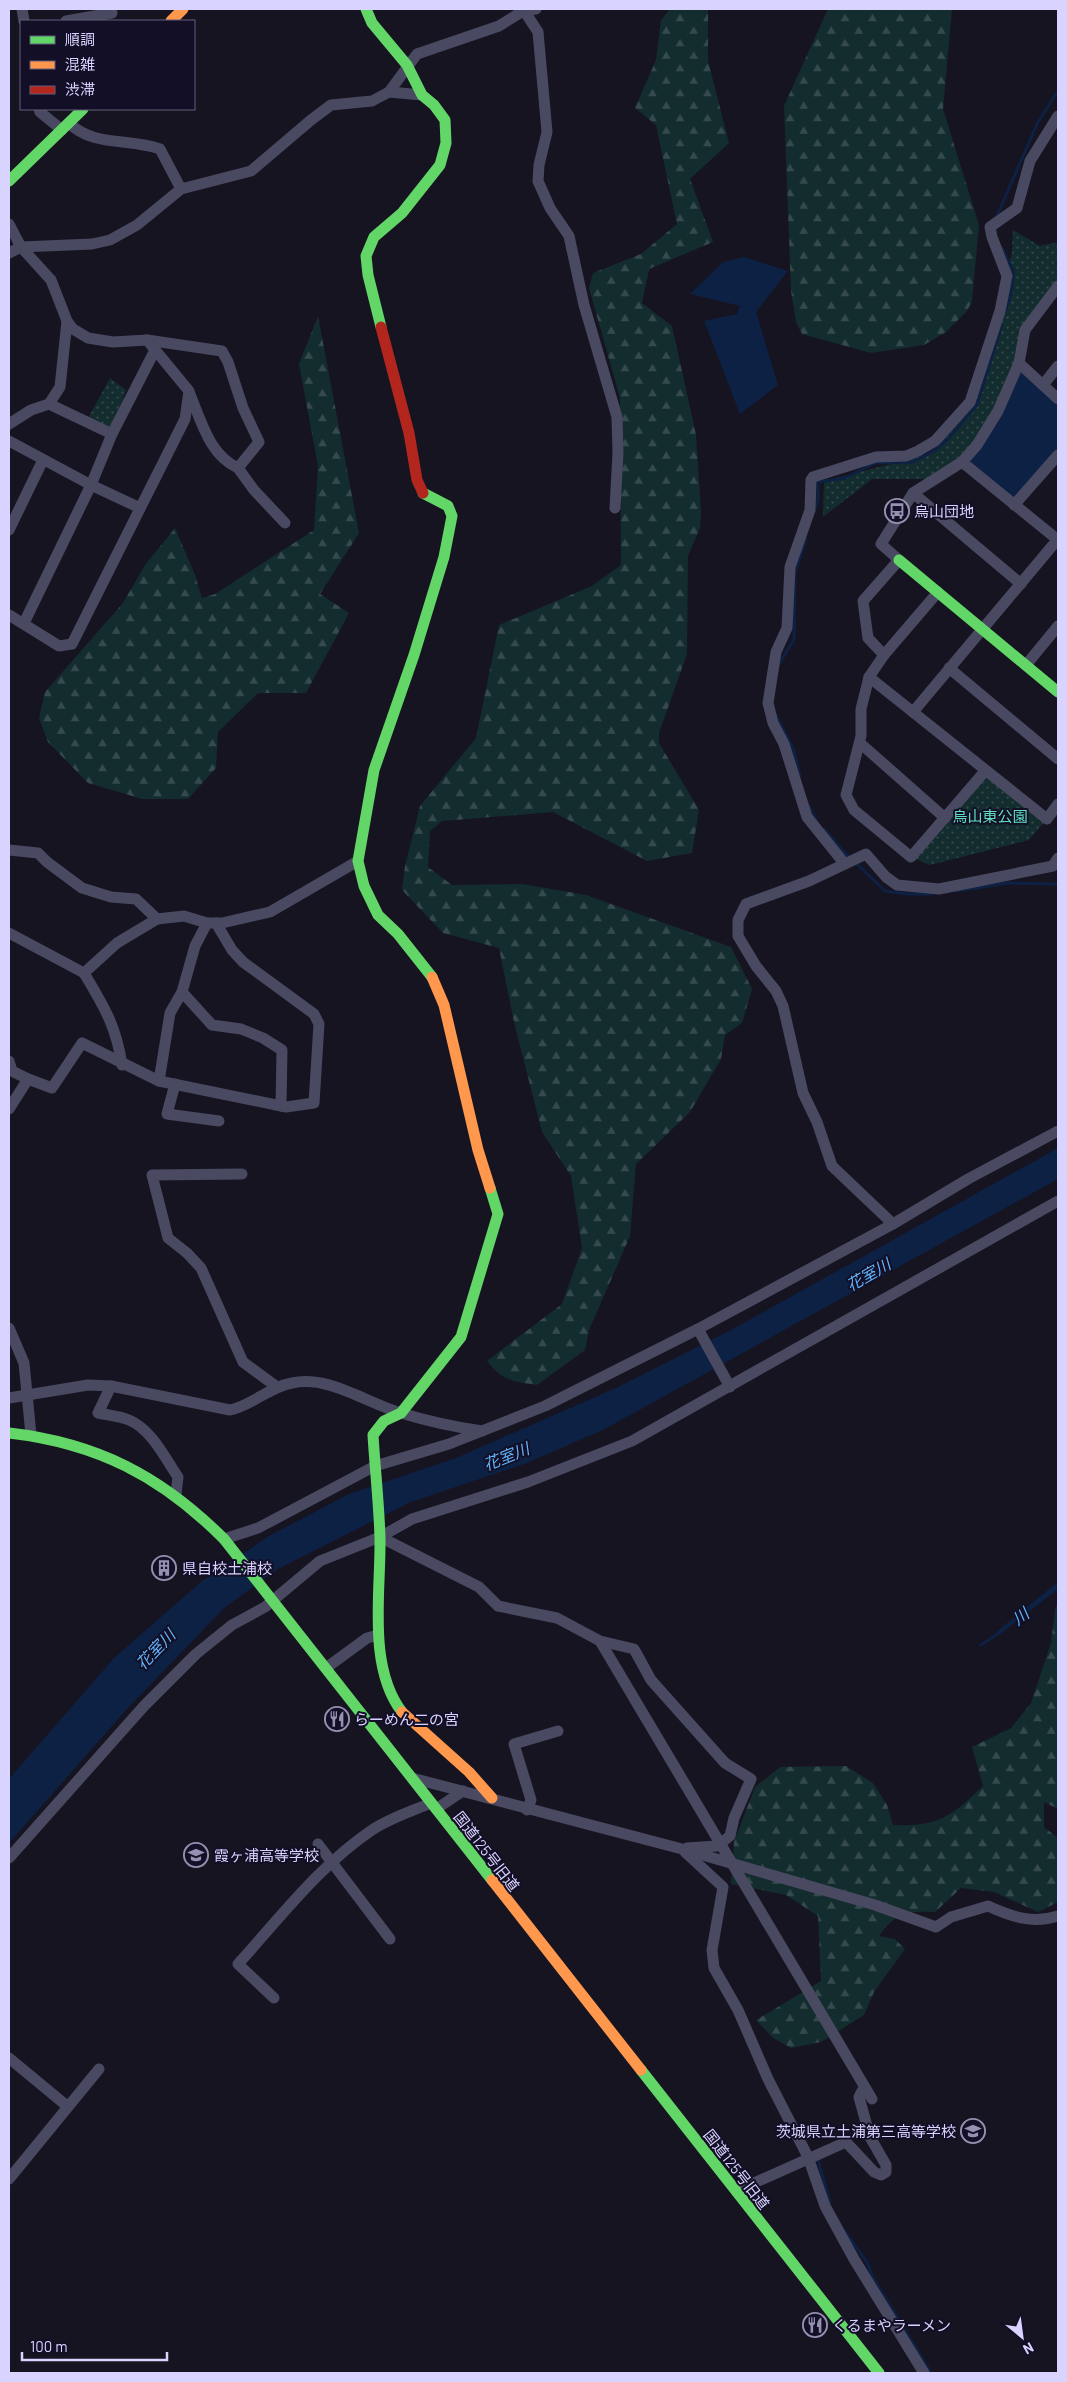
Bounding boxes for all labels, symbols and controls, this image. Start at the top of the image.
legend [20,20,195,110]
text: 順調 [65,30,95,48]
text: 混雑 [65,55,95,73]
text: 渋滞 [65,80,95,98]
bus stop icon: 烏山団地 [884,498,910,524]
place label: 烏山団地 [914,502,974,520]
park label: 烏山東公園 [952,807,1028,825]
water label: 花室川 [842,1253,895,1294]
water label: 花室川 [480,1437,534,1474]
building icon: 県自校土浦校 [151,1555,177,1581]
place label: 県自校土浦校 [182,1559,272,1577]
water label: 川 [1008,1602,1034,1628]
water label: 花室川 [131,1624,180,1673]
restaurant icon: らーめん二の宮 [324,1706,350,1732]
place label: らーめん二の宮 [354,1710,459,1728]
street label: 国道125号旧道 [450,1808,524,1894]
school or university icon: 霞ヶ浦高等学校 [183,1842,209,1868]
place label: 霞ヶ浦高等学校 [214,1846,319,1864]
school or university icon: 茨城県立土浦第三高等学校 [960,2118,986,2144]
place label: 茨城県立土浦第三高等学校 [776,2122,956,2140]
street label: 国道125号旧道 [700,2126,774,2212]
restaurant icon: くるまやラーメン [802,2312,828,2338]
north arrow [997,2312,1047,2362]
place label: くるまやラーメン [832,2316,951,2334]
scale bar [22,2330,168,2362]
text: 100 m [30,2337,68,2355]
text: N [1020,2339,1037,2358]

